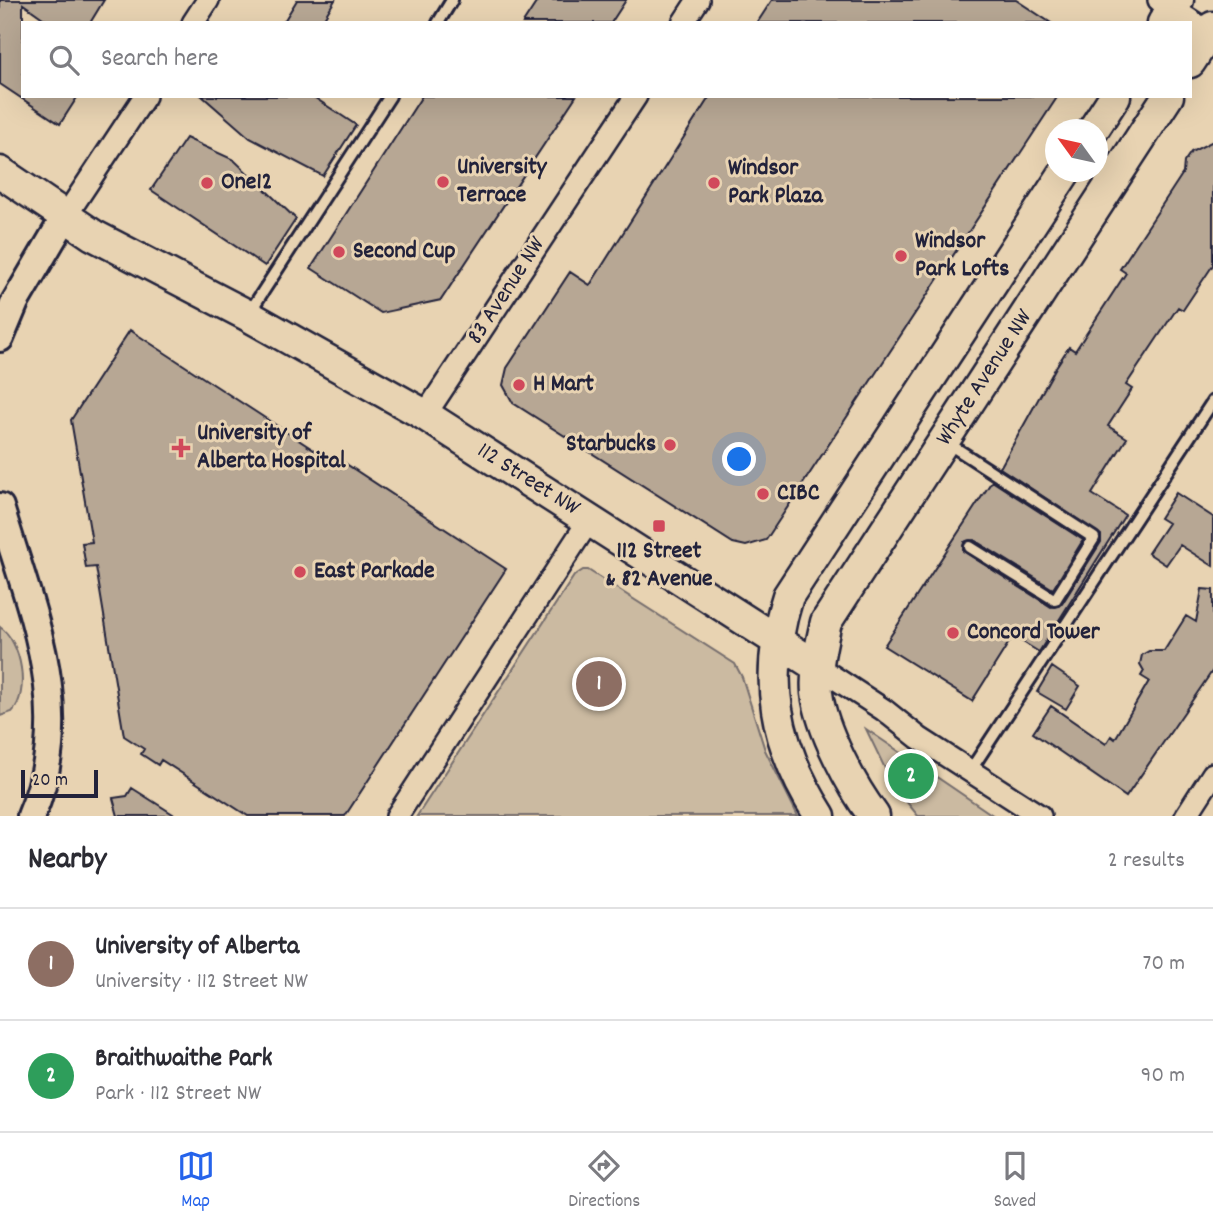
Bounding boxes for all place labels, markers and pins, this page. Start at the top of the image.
place label: University Terrace [457,151,548,213]
place label: Windsor Park Plaza [728,152,823,214]
place label: One12 [221,166,272,200]
marker: University Terrace [435,174,451,190]
marker: One12 [199,175,215,191]
marker: Windsor Park Plaza [706,175,722,191]
place label: Windsor Park Lofts [915,225,1009,287]
place label: Second Cup [353,235,456,269]
marker: Second Cup [331,244,347,260]
marker: Windsor Park Lofts [893,248,909,264]
place label: H Mart [533,368,594,402]
marker: H Mart [511,377,527,393]
place label: University of Alberta Hospital [197,417,346,479]
place label: Starbucks [566,428,656,462]
marker: Starbucks [662,437,678,453]
marker: University of Alberta Hospital [171,438,191,458]
place label: CIBC [777,477,820,511]
marker: CIBC [755,486,771,502]
marker: 112 Street & 82 Avenue [651,518,667,534]
place label: 112 Street & 82 Avenue [605,535,713,597]
place label: East Parkade [314,555,435,589]
marker: East Parkade [292,564,308,580]
place label: Concord Tower [967,616,1101,650]
marker: Concord Tower [945,625,961,641]
pin: 1 [576,658,622,710]
pin: 2 [888,750,934,802]

